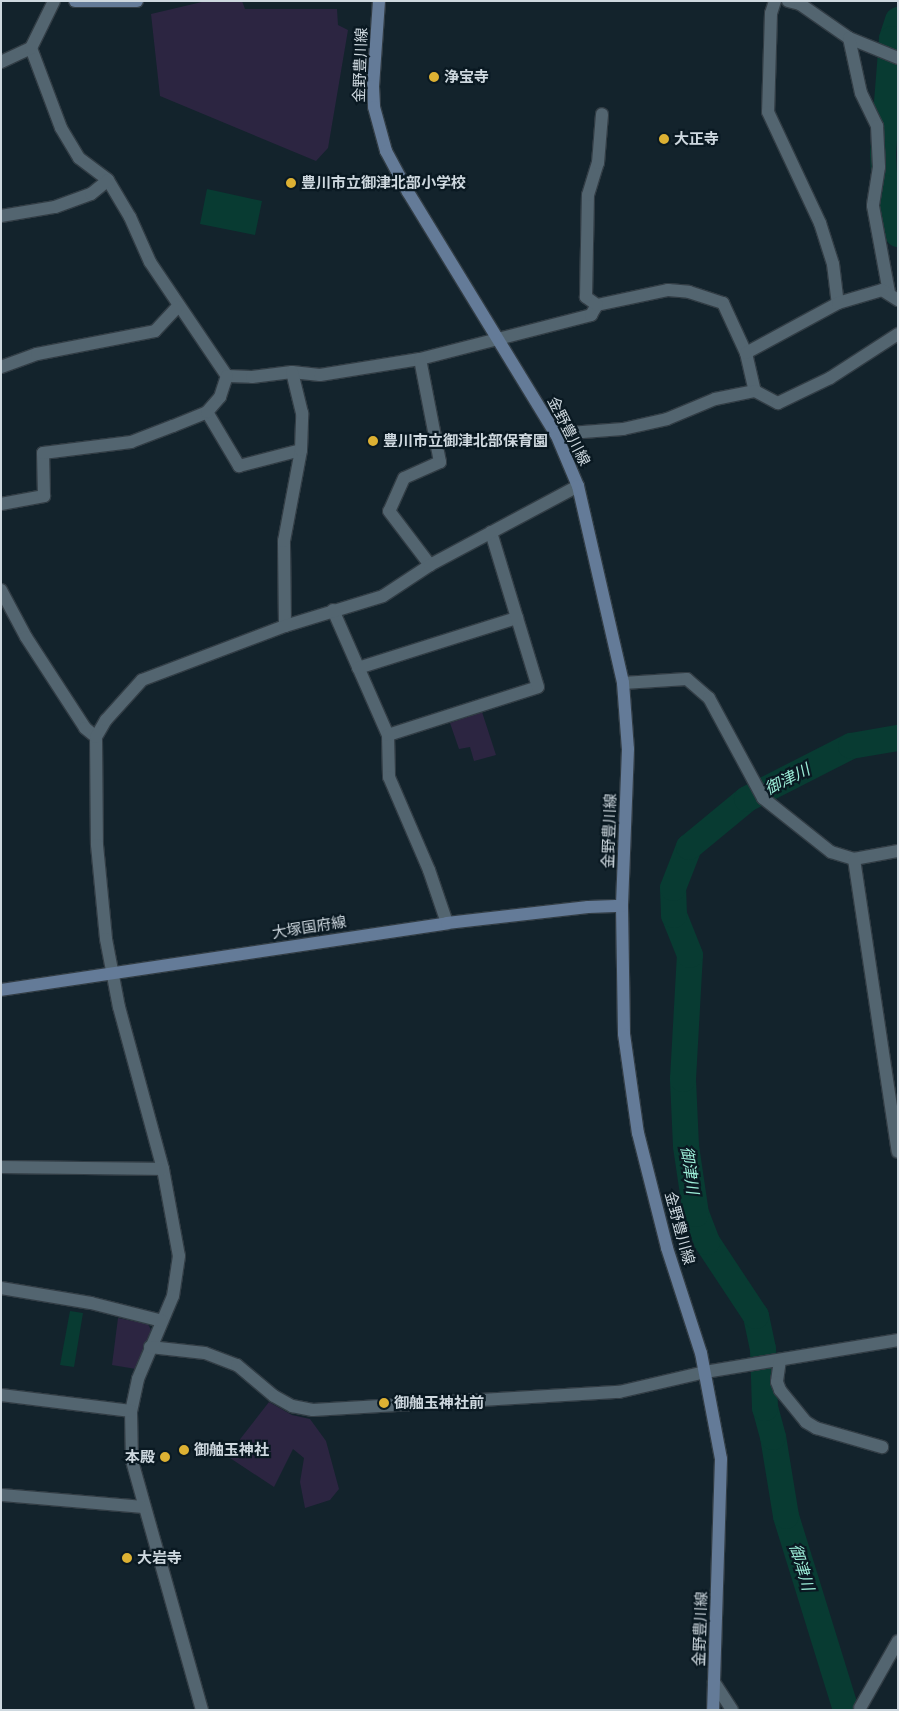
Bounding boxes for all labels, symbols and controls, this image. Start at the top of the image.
street label: 金野豊川線 [350,27,370,103]
place label: 浄宝寺 [444,68,489,86]
marker: 浄宝寺 [428,71,440,83]
place label: 大正寺 [674,130,719,148]
marker: 大正寺 [658,133,670,145]
place label: 豊川市立御津北部小学校 [301,174,466,192]
marker: 豊川市立御津北部小学校 [285,177,297,189]
street label: 金野豊川線 [544,394,594,468]
place label: 豊川市立御津北部保育園 [383,432,548,450]
marker: 豊川市立御津北部保育園 [367,435,379,447]
water label: 御津川 [761,760,813,798]
street label: 金野豊川線 [599,793,619,869]
street label: 大塚国府線 [271,912,347,942]
water label: 御津川 [677,1145,703,1195]
street label: 金野豊川線 [662,1189,698,1267]
place label: 御舳玉神社前 [394,1394,484,1412]
marker: 御舳玉神社前 [378,1397,390,1409]
place label: 御舳玉神社 [194,1441,269,1459]
marker: 御舳玉神社 [178,1444,190,1456]
place label: 本殿 [125,1448,155,1466]
marker: 本殿 [159,1451,171,1463]
water label: 御津川 [786,1541,818,1593]
place label: 大岩寺 [137,1549,182,1567]
marker: 大岩寺 [121,1552,133,1564]
street label: 金野豊川線 [690,1591,710,1667]

